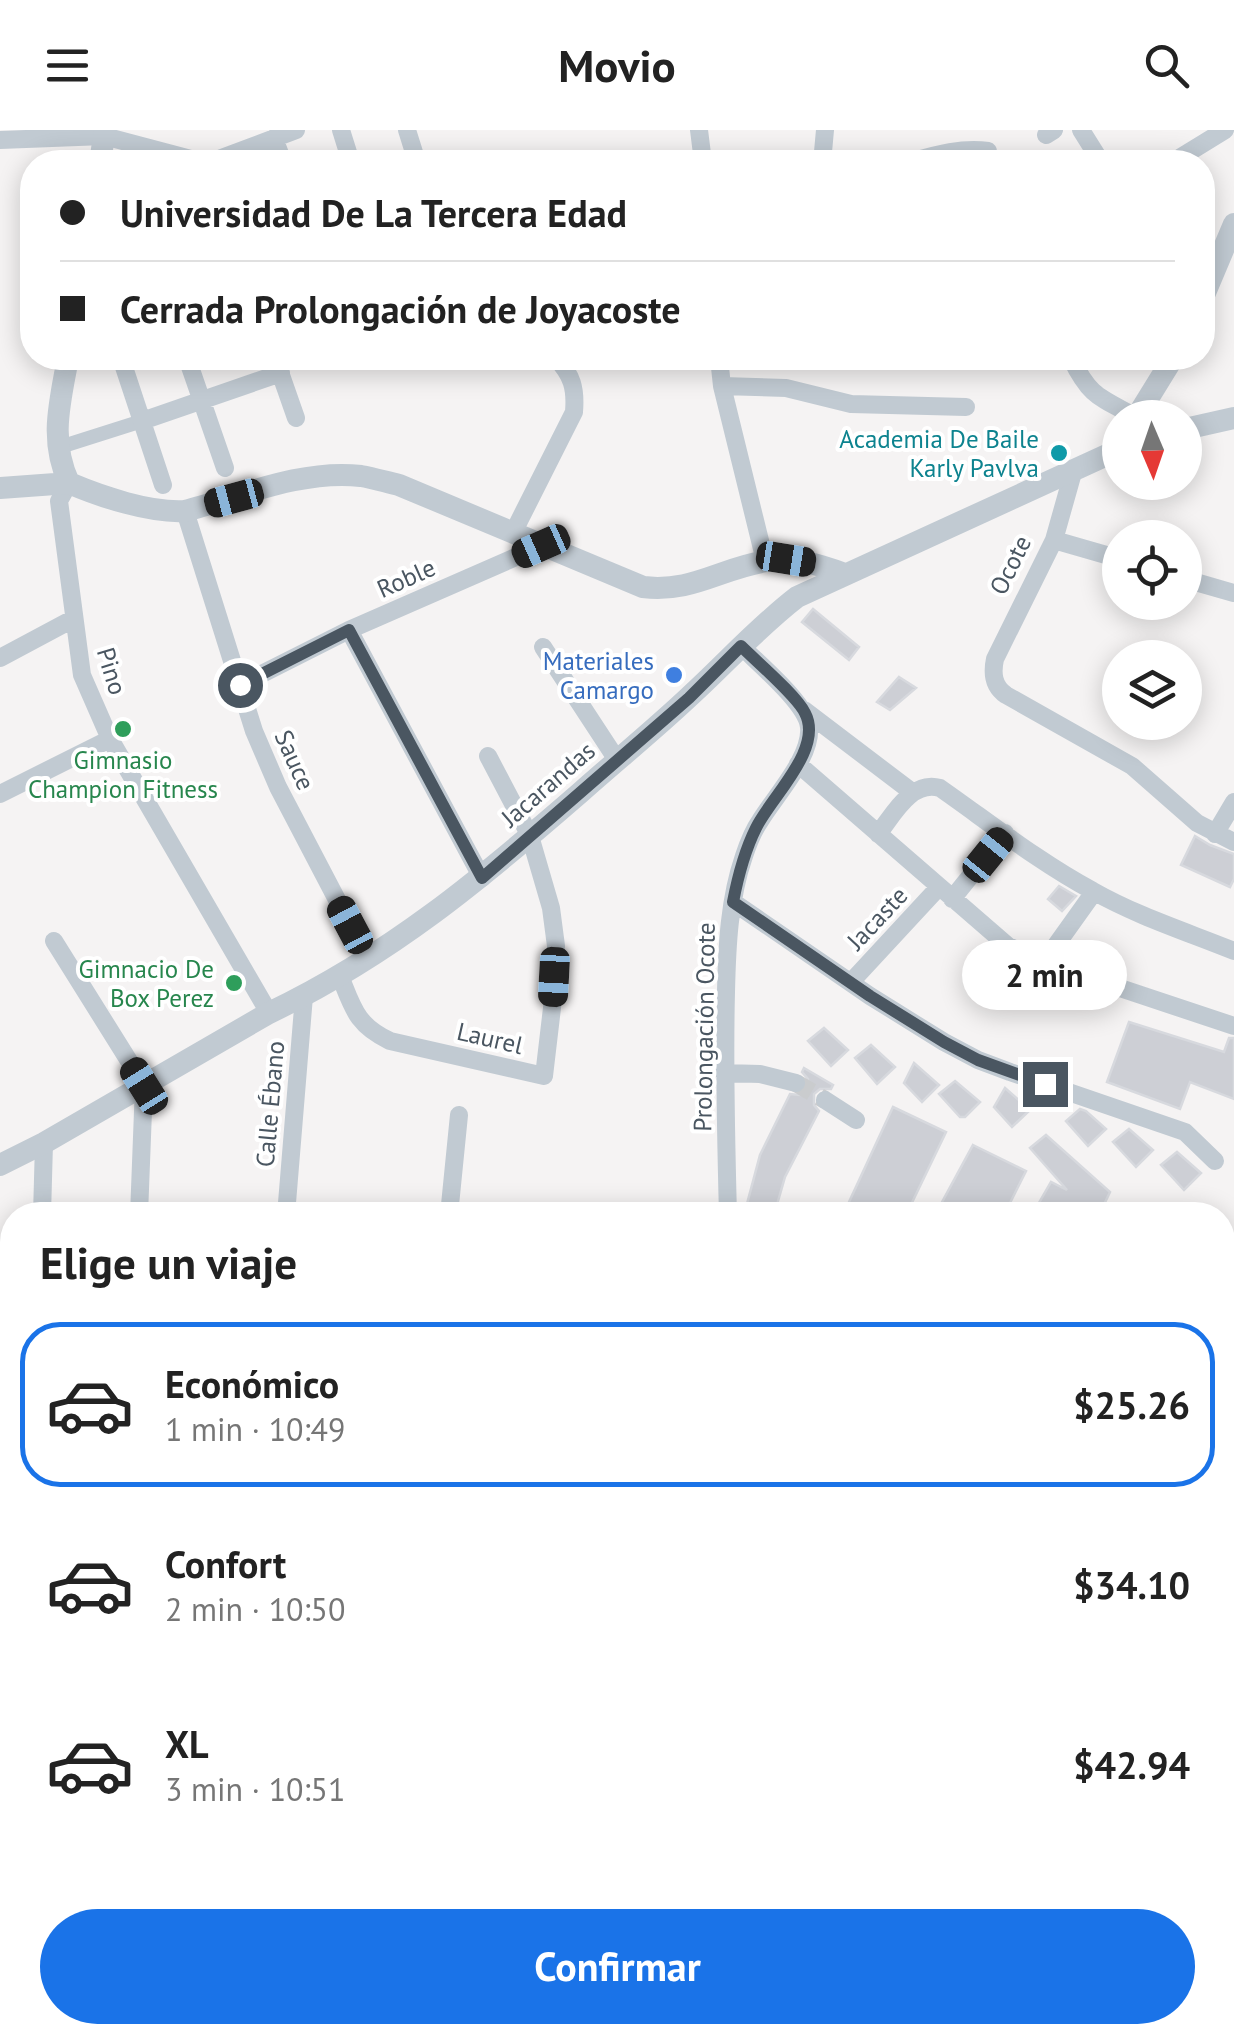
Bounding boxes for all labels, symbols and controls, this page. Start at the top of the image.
text: Movio [558,36,676,94]
icon: menu [40,38,95,93]
icon: search [1139,38,1194,93]
text: Universidad De La Tercera Edad [120,188,627,237]
text: Cerrada Prolongación de Joyacoste [120,284,681,333]
north arrow [1102,400,1202,500]
map controls [1102,400,1202,740]
place label: Academia De Baile Karly Pavlva [839,423,1039,484]
marker: Academia De Baile Karly Pavlva [1048,442,1070,464]
car [201,476,267,520]
car [507,520,575,572]
button: locate [1102,520,1202,620]
street label: Ocote [982,530,1038,600]
car [754,539,818,579]
street label: Roble [372,551,440,605]
button: layers [1102,640,1202,740]
street label: Pino [90,643,134,699]
place label: Materiales Camargo [543,645,654,706]
route start [218,663,263,708]
marker: Materiales Camargo [663,664,685,686]
marker: Gimnasio Champion Fitness [112,718,134,740]
street label: Sauce [268,725,322,795]
street label: Jacarandas [494,734,602,834]
place label: Gimnasio Champion Fitness [28,744,218,805]
car [957,822,1019,888]
street label: Jacaste [839,880,914,957]
car [323,891,377,959]
street label: Prolongación Ocote [686,922,722,1132]
callout: 2 min [962,939,1128,1009]
car [537,946,571,1008]
place label: Gimnacio De Box Perez [79,953,214,1014]
text: 2 min [1005,954,1084,996]
marker: Gimnacio De Box Perez [223,972,245,994]
street label: Laurel [454,1015,527,1061]
street label: Calle Ébano [249,1040,291,1168]
car [115,1053,173,1119]
route end [1023,1062,1068,1107]
text: Elige un viaje [40,1233,297,1291]
text: Económico [165,1359,339,1408]
icon: car [45,1360,135,1450]
text: $25.26 [1073,1380,1190,1429]
text: 1 min · 10:49 [165,1408,345,1450]
text: Confort [165,1539,286,1588]
icon: car [45,1540,135,1630]
text: $34.10 [1073,1560,1190,1609]
text: 2 min · 10:50 [165,1588,345,1630]
text: XL [165,1719,209,1768]
icon: car [45,1720,135,1810]
text: $42.94 [1073,1740,1190,1789]
text: 3 min · 10:51 [165,1768,345,1810]
button: Confirmar [40,1909,1195,2024]

